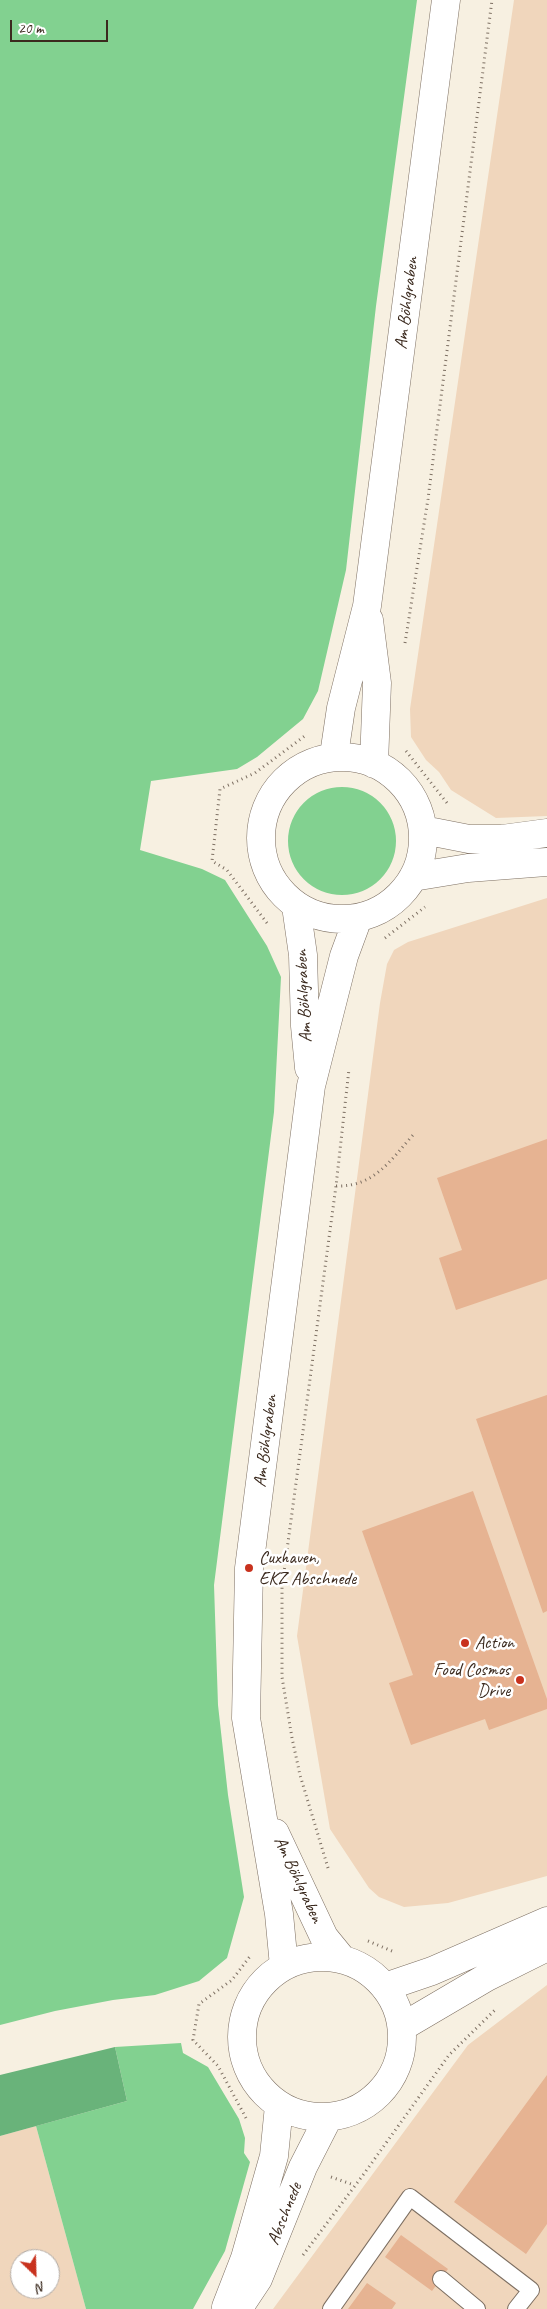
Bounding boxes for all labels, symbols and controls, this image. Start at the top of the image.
scale bar [12,10,110,42]
text: 20 m [18,19,44,38]
street label: Am Böhlgraben [391,256,423,350]
street label: Am Böhlgraben [291,949,317,1043]
street label: Am Böhlgraben [250,1394,282,1488]
place label: Cuxhaven, EKZ Abschnede [259,1547,356,1590]
marker: Cuxhaven, EKZ Abschnede [243,1562,255,1574]
place label: Action [475,1632,514,1654]
marker: Action [459,1637,471,1649]
place label: Food Cosmos Drive [434,1659,510,1702]
marker: Food Cosmos Drive [514,1674,526,1686]
street label: Am Böhlgraben [269,1833,327,1927]
street label: Abschnede [263,2180,307,2248]
north arrow [10,2249,60,2299]
text: N [33,2278,48,2297]

